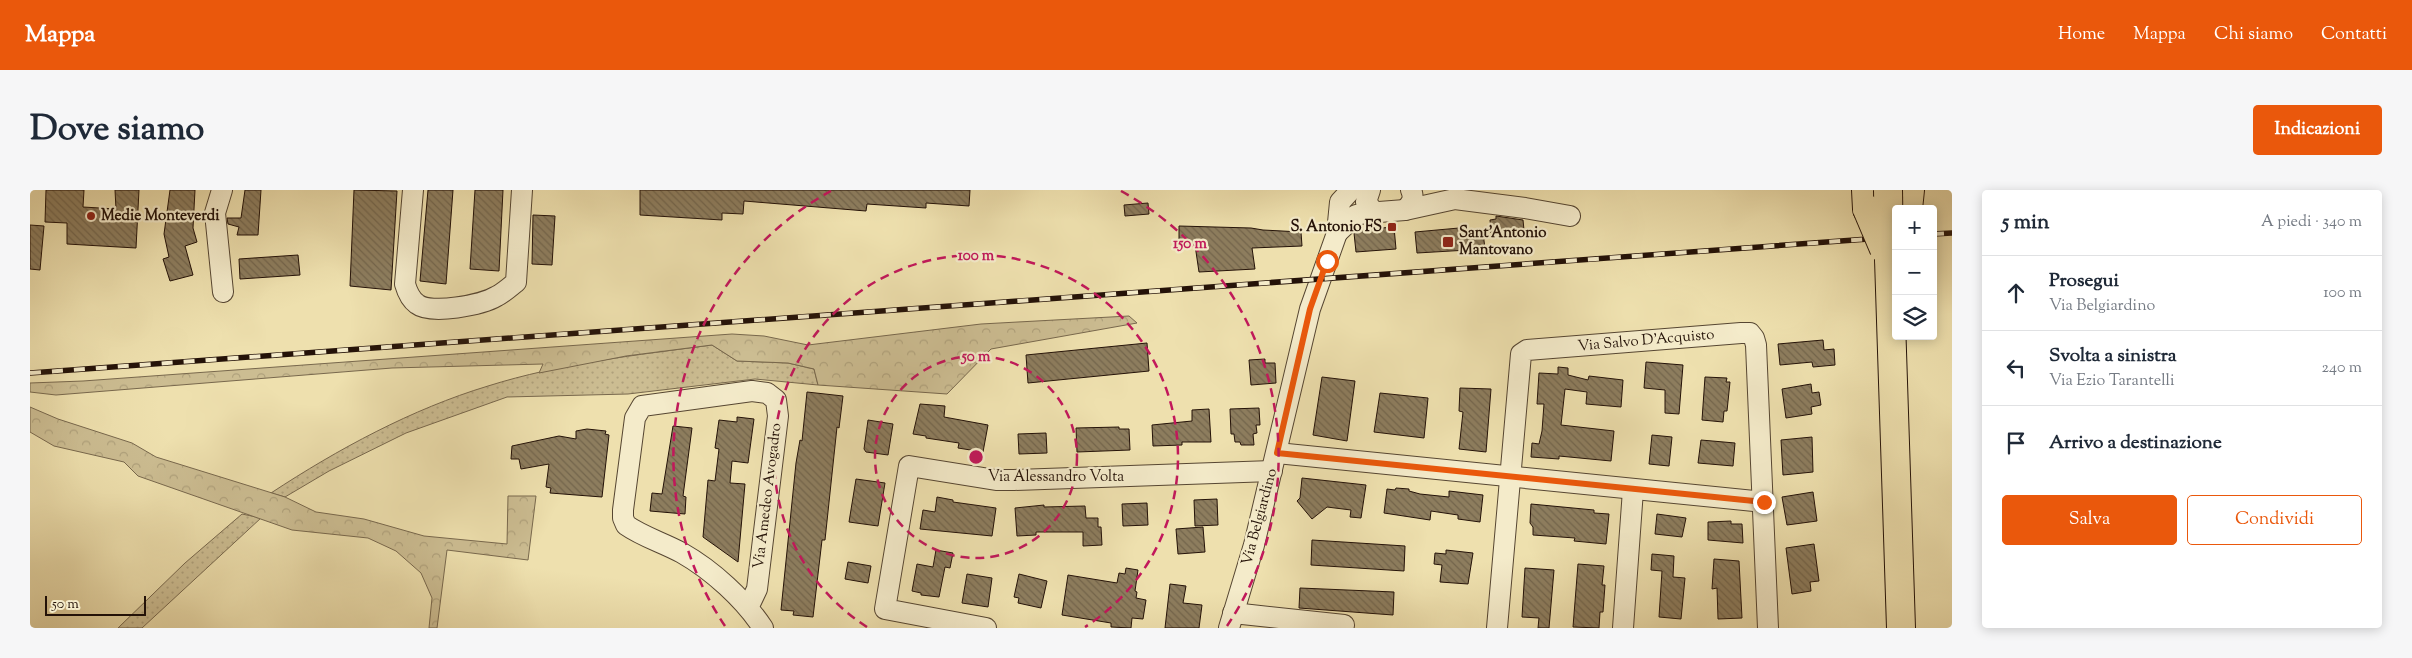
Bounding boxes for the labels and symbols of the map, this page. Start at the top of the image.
place label: Medie Monteverdi [101,206,220,227]
marker: Medie Monteverdi [85,210,97,222]
place label: S. Antonio FS [1291,217,1382,238]
marker: S. Antonio FS [1386,221,1398,233]
place label: Sant’Antonio Mantovano [1459,223,1546,261]
text: 150 m [1173,234,1207,255]
marker: Sant’Antonio Mantovano [1441,235,1455,249]
text: 100 m [958,246,995,267]
route start [1316,250,1339,273]
street label: Via Salvo D'Acquisto [1577,325,1715,357]
text: 50 m [961,347,991,368]
street label: Via Amedeo Avogadro [749,422,787,570]
centre of rings [967,448,985,466]
street label: Via Belgiardino [1237,466,1283,568]
street label: Via Alessandro Volta [988,467,1124,488]
route end [1753,491,1776,514]
scale bar [45,593,146,616]

